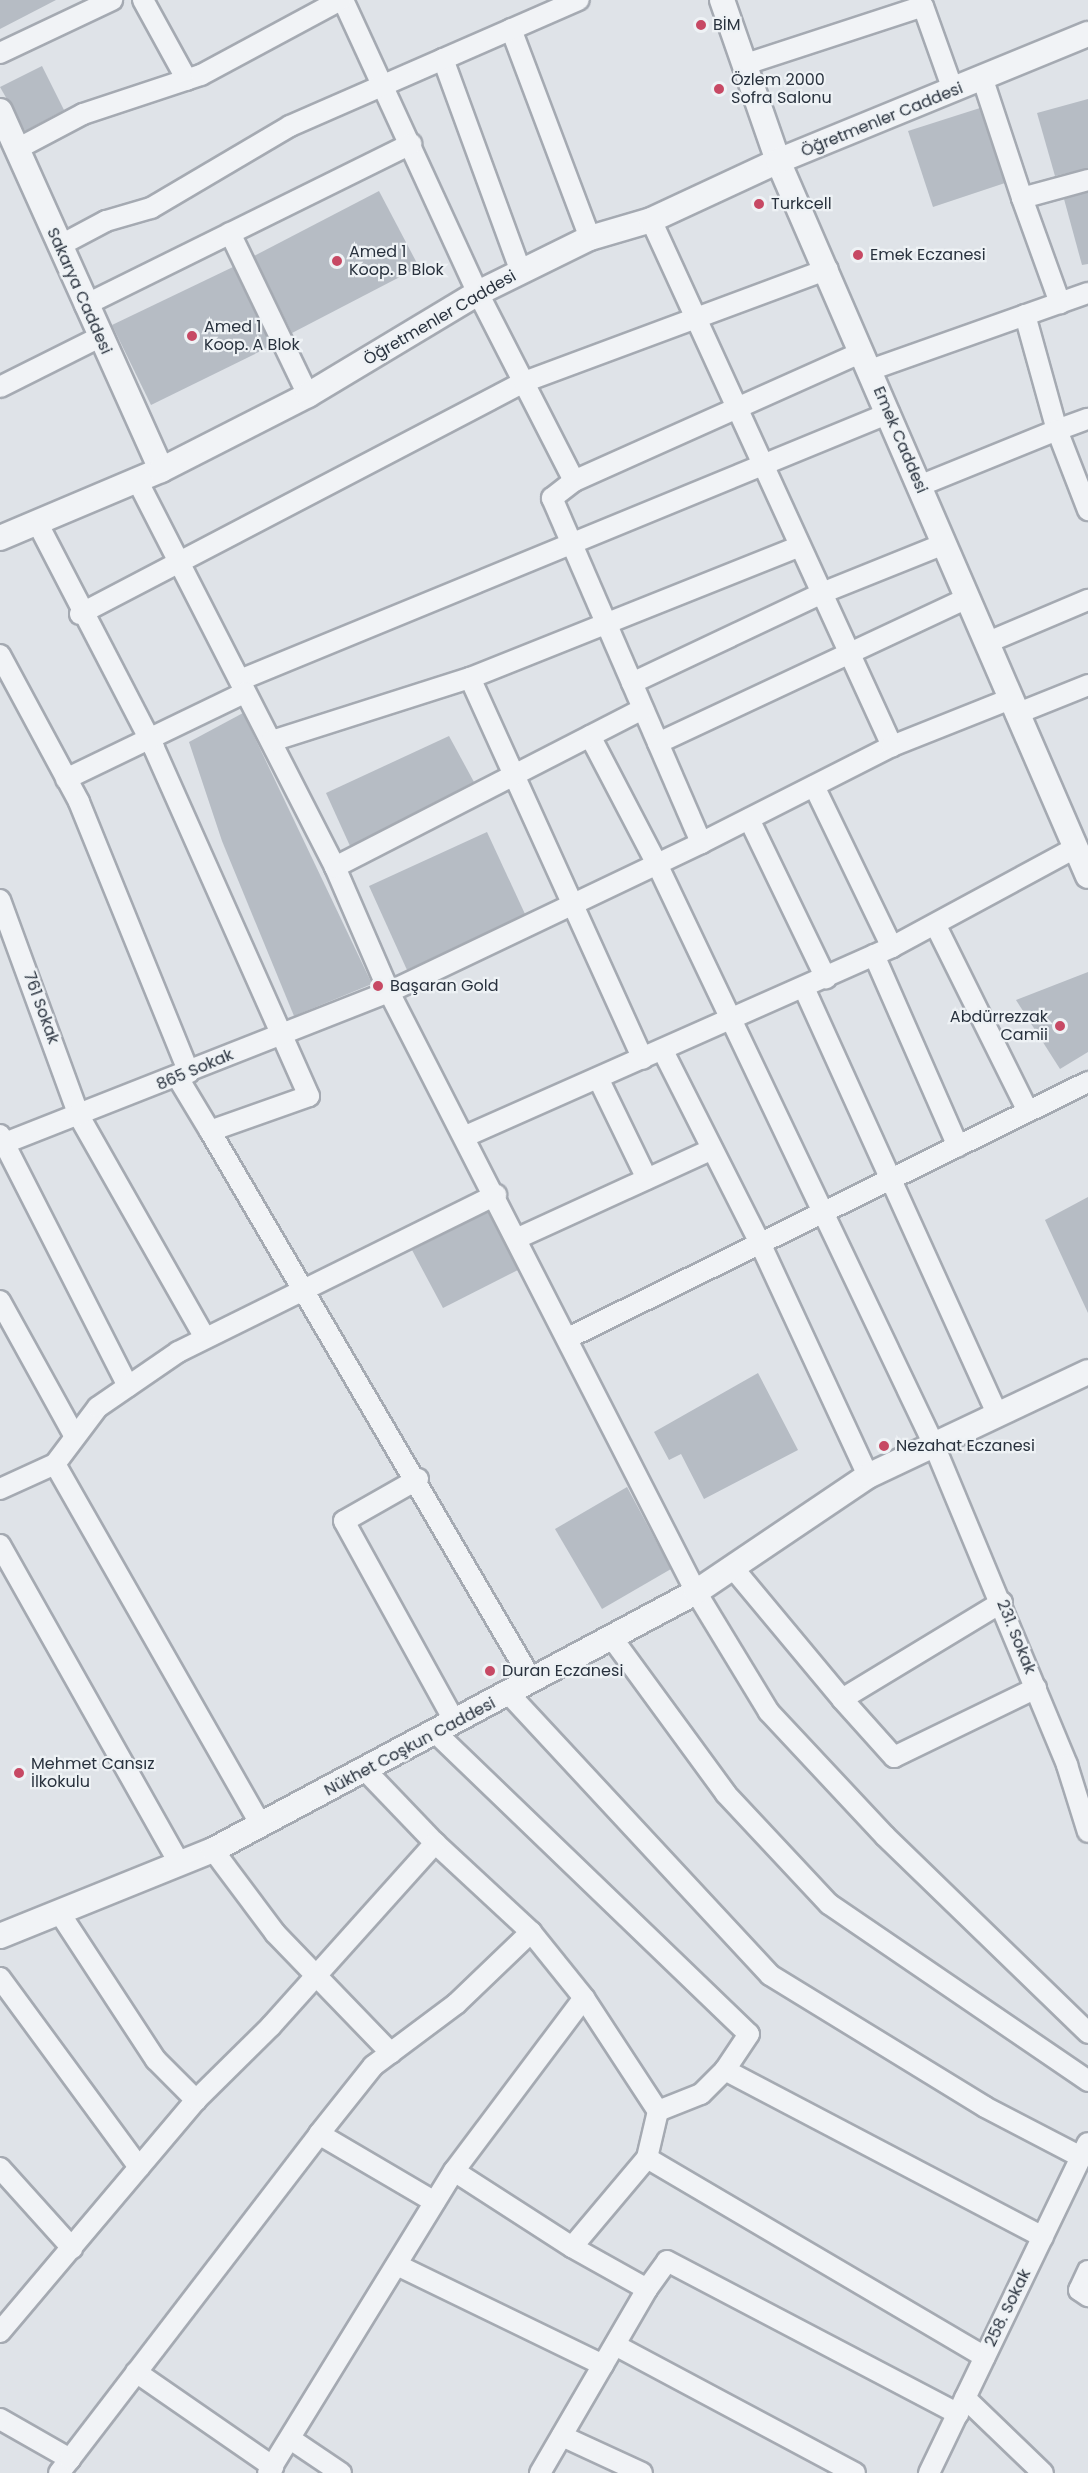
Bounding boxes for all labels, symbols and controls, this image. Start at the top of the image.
place label: BİM [713,15,741,35]
marker: BİM [694,18,708,32]
place label: Özlem 2000 Sofra Salonu [731,70,832,108]
street label: Öğretmenler Caddesi [798,79,966,161]
marker: Özlem 2000 Sofra Salonu [712,82,726,96]
place label: Turkcell [771,194,832,214]
marker: Turkcell [752,197,766,211]
street label: Sakarya Caddesi [43,225,115,357]
place label: Amed 1 Koop. B Blok [349,242,444,280]
place label: Emek Eczanesi [870,245,986,265]
marker: Emek Eczanesi [851,248,865,262]
marker: Amed 1 Koop. B Blok [330,254,344,268]
street label: Öğretmenler Caddesi [360,266,520,370]
place label: Amed 1 Koop. A Blok [204,317,300,355]
marker: Amed 1 Koop. A Blok [185,329,199,343]
street label: Emek Caddesi [869,384,931,496]
street label: 761 Sokak [19,969,63,1047]
place label: Başaran Gold [390,976,499,996]
marker: Başaran Gold [371,979,385,993]
place label: Abdürrezzak Camii [950,1007,1048,1045]
marker: Abdürrezzak Camii [1053,1019,1067,1033]
street label: 865 Sokak [154,1045,236,1095]
place label: Nezahat Eczanesi [896,1436,1035,1456]
marker: Nezahat Eczanesi [877,1439,891,1453]
street label: 231. Sokak [992,1597,1040,1677]
place label: Duran Eczanesi [502,1661,623,1681]
marker: Duran Eczanesi [483,1664,497,1678]
street label: Nükhet Coşkun Caddesi [321,1694,499,1800]
place label: Mehmet Cansız İlkokulu [31,1754,154,1792]
marker: Mehmet Cansız İlkokulu [12,1766,26,1780]
street label: 258. Sokak [981,2266,1035,2350]

